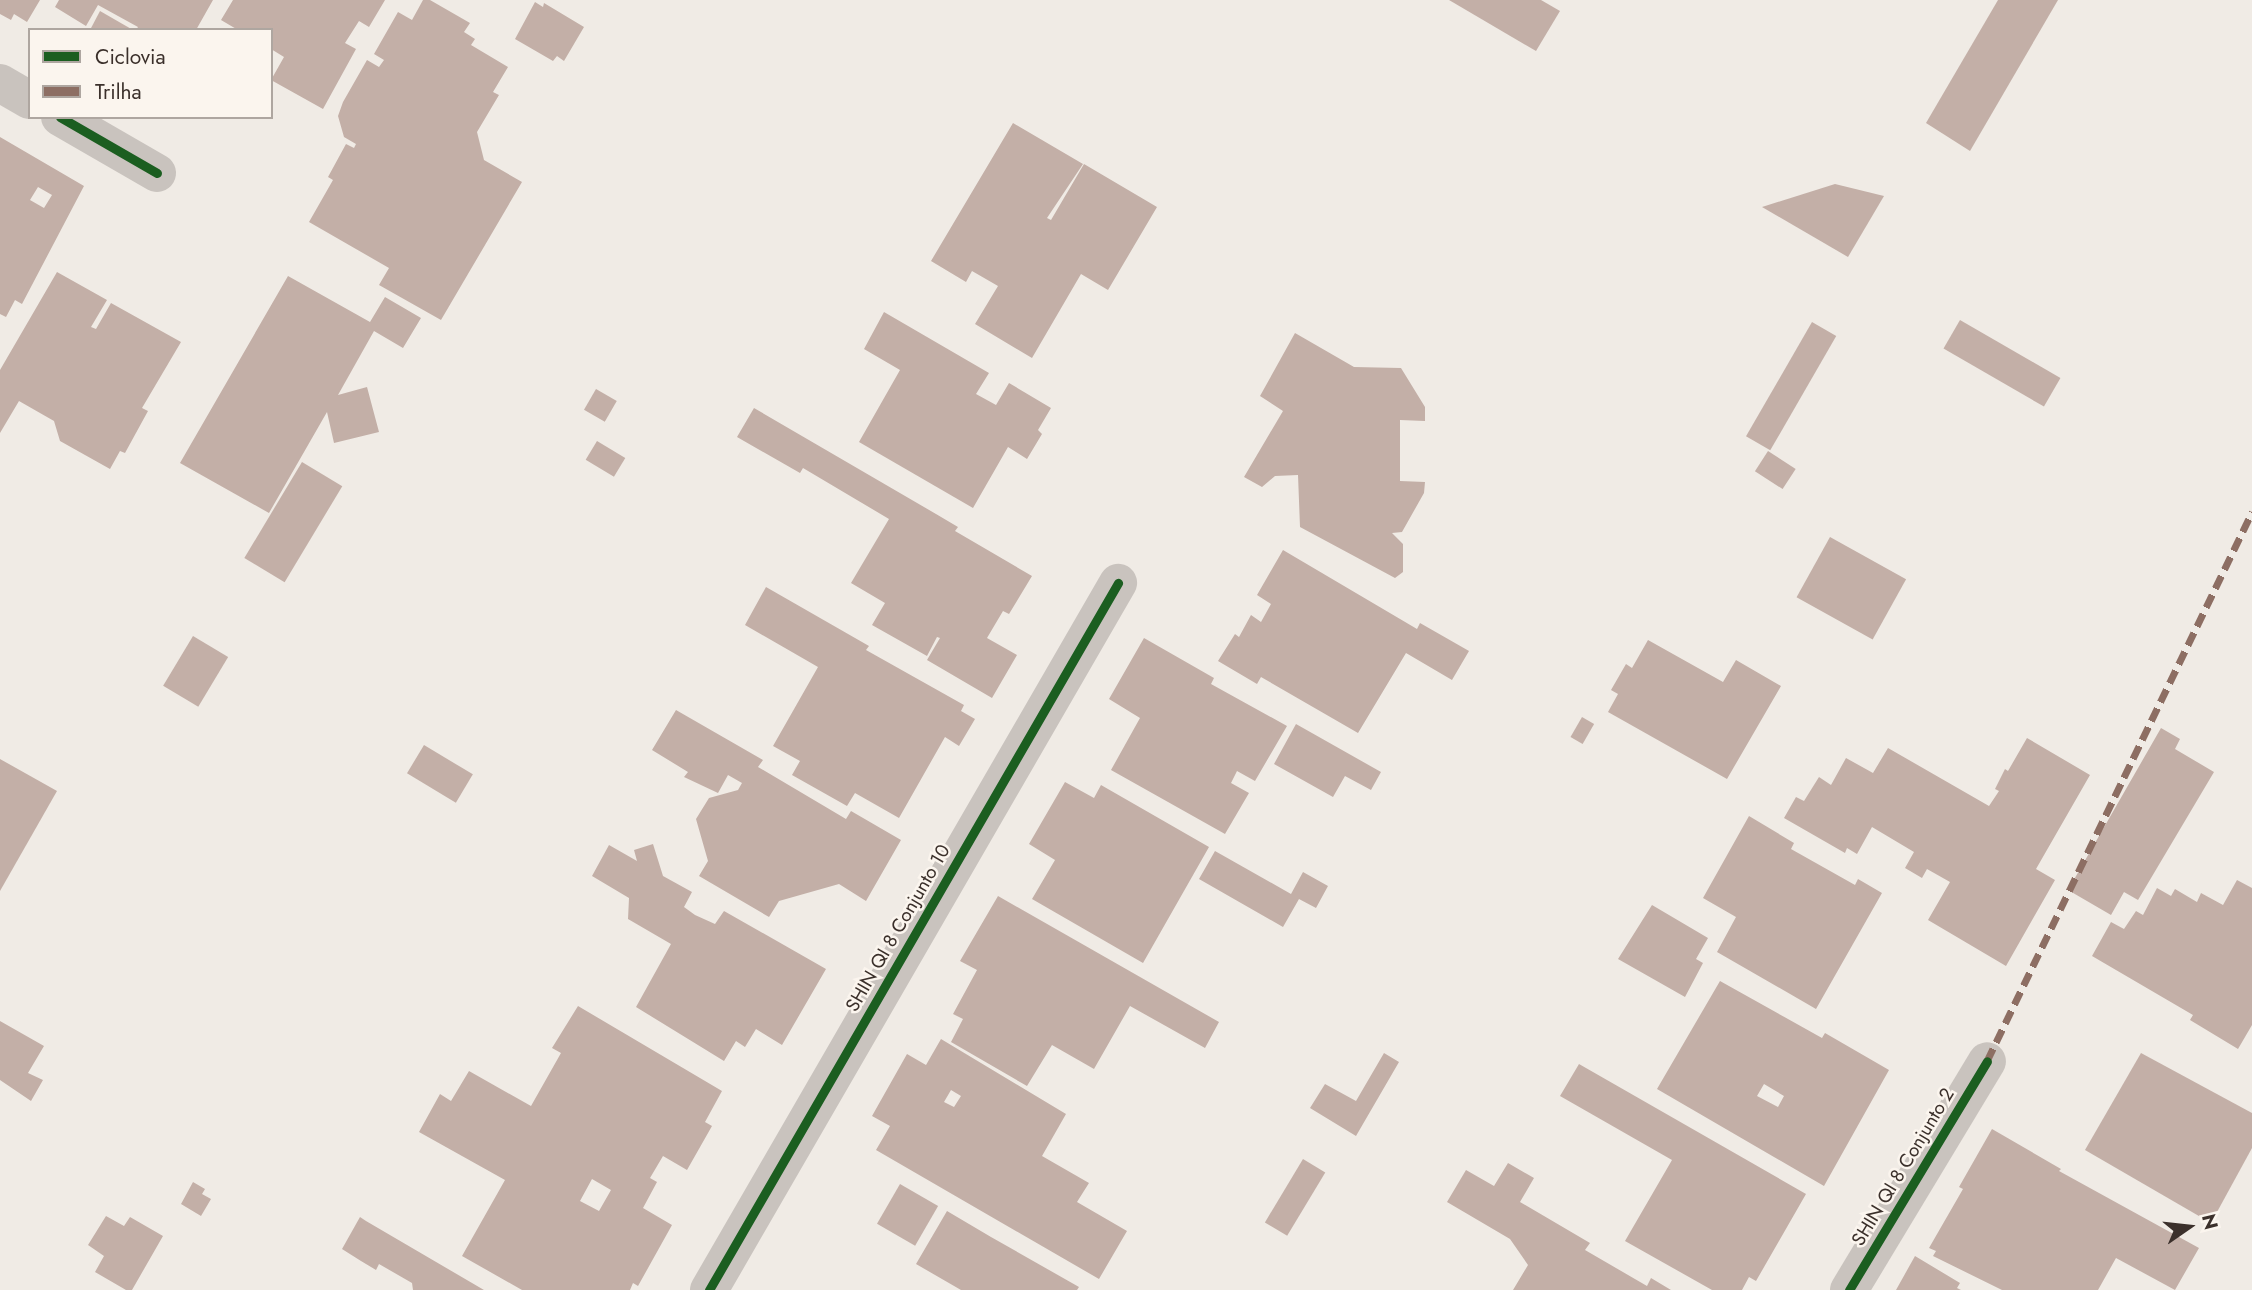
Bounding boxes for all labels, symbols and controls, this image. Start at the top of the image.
legend [28,28,273,119]
text: Ciclovia [95,42,166,72]
text: Trilha [95,77,142,107]
street label: SHIN QI 8 Conjunto 10 [841,840,955,1016]
street label: SHIN QI 8 Conjunto 2 [1847,1084,1959,1250]
north arrow [2154,1192,2224,1262]
text: N [2195,1211,2225,1232]

